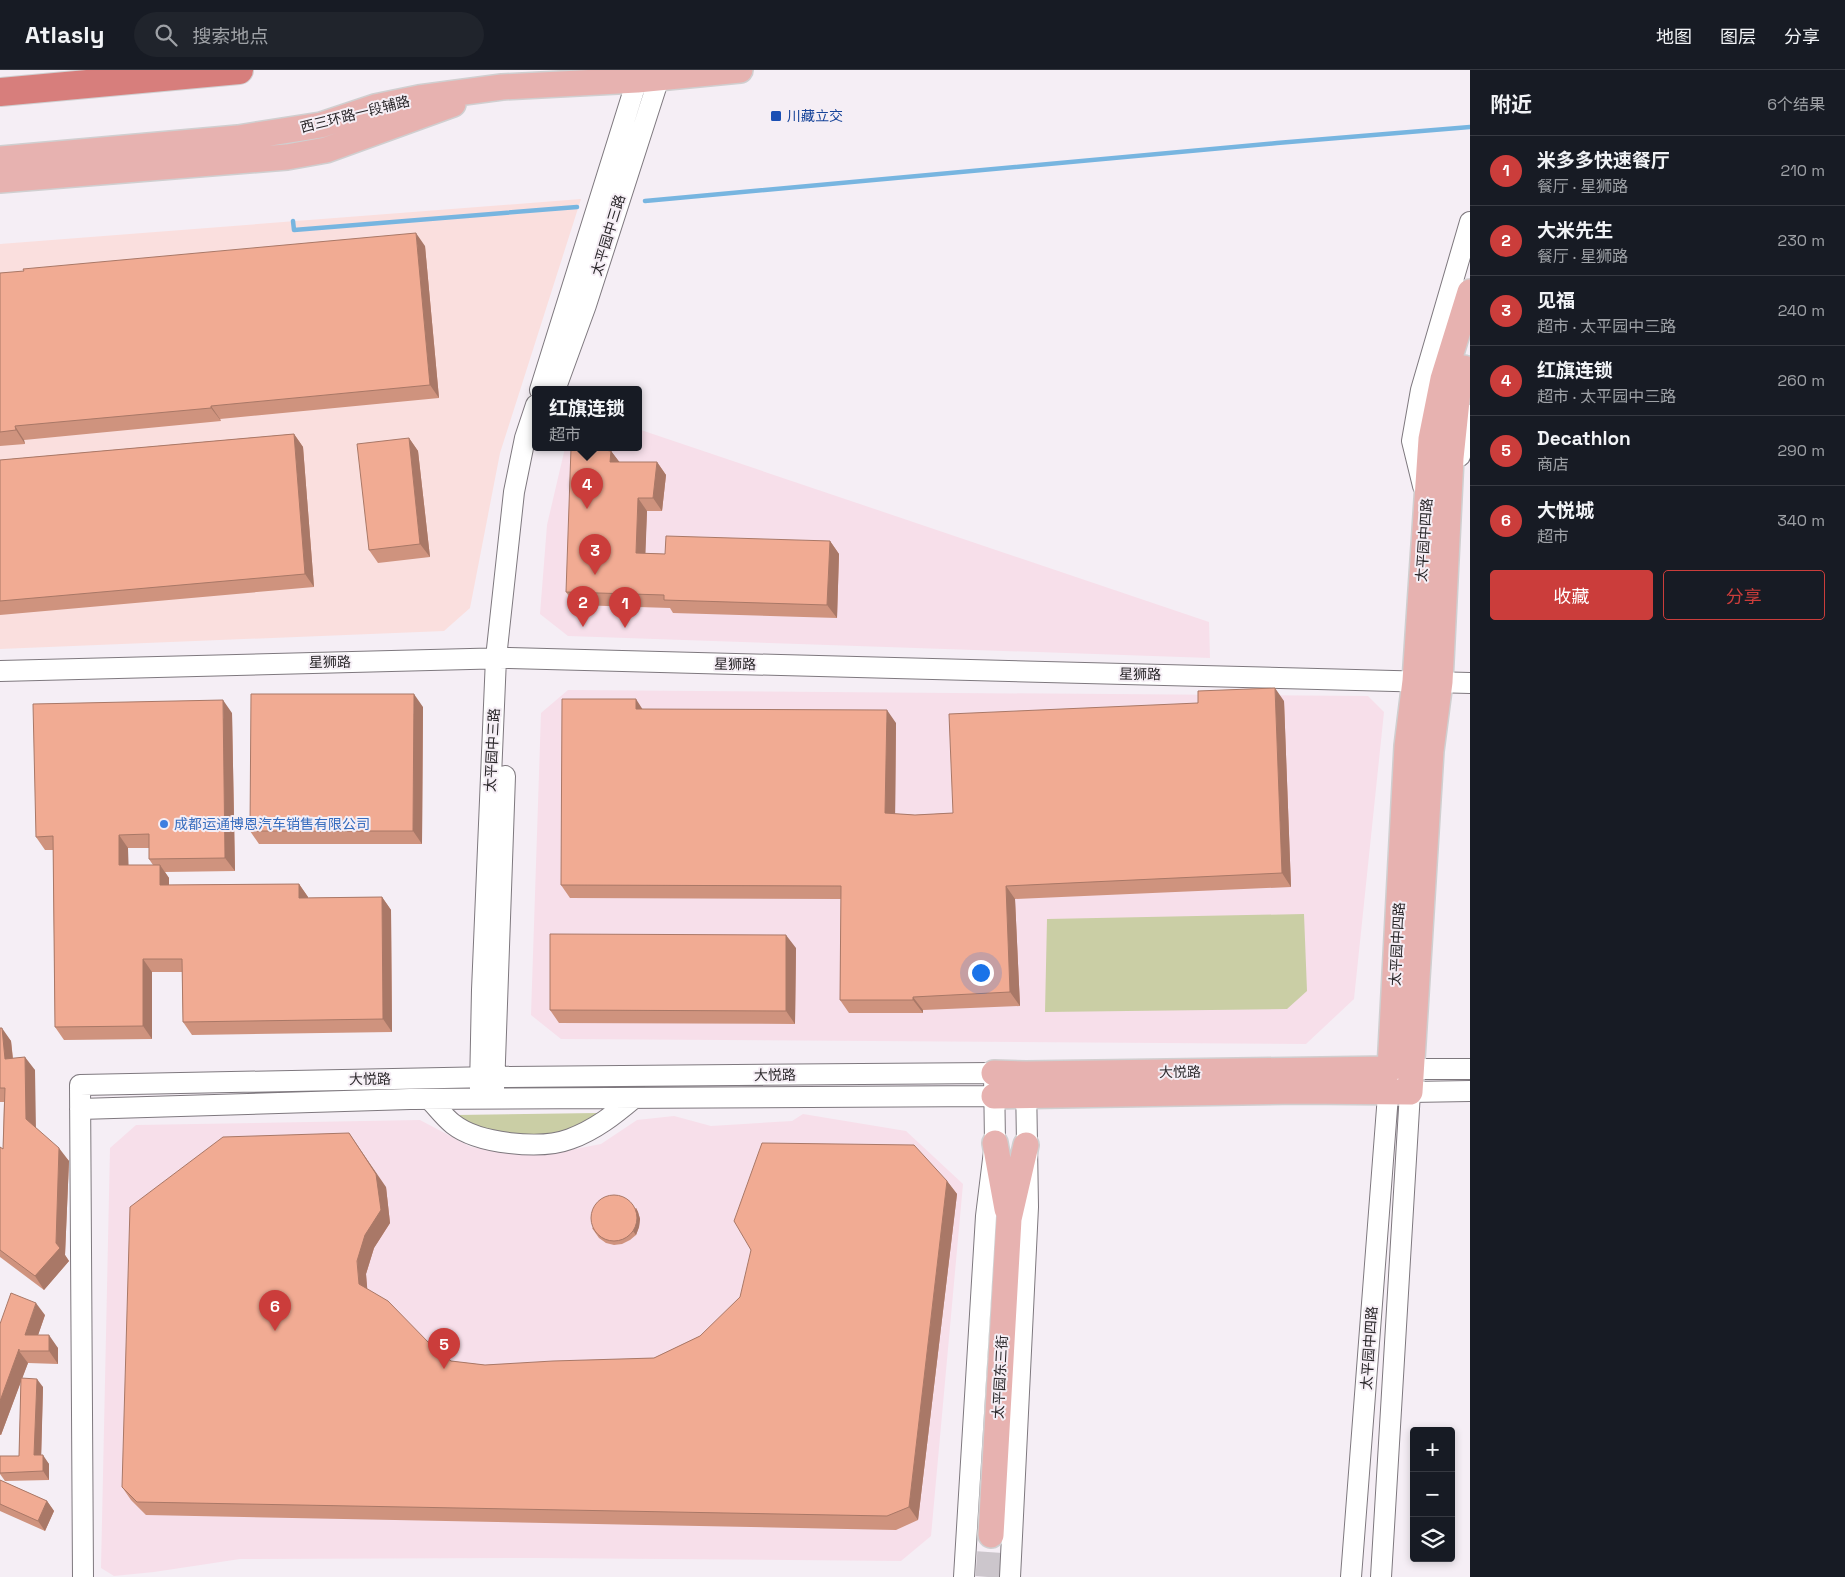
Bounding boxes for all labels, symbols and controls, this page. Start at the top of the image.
search box [134,12,484,57]
text: Atlasly [25,19,104,50]
icon: search [152,21,180,49]
text: 搜索地点 [192,24,268,49]
text: 地图 [1656,25,1692,48]
text: 图层 [1720,25,1756,48]
text: 分享 [1784,25,1820,48]
text: 附近 [1490,91,1532,118]
street label: 西三环路一段辅路 [298,92,412,136]
text: 6个结果 [1767,94,1825,115]
place label: 川藏立交 [787,107,843,125]
marker: 川藏立交 [769,109,783,123]
text: 米多多快速餐厅 [1537,148,1670,173]
text: 1 [1502,160,1510,181]
text: 210 m [1781,160,1825,181]
text: 餐厅 · 星狮路 [1537,176,1628,197]
street label: 太平园中三路 [587,192,629,278]
text: 大米先生 [1537,218,1613,243]
text: 2 [1501,230,1511,251]
text: 230 m [1778,230,1825,251]
text: 餐厅 · 星狮路 [1537,246,1628,267]
text: 见福 [1537,288,1575,313]
text: 3 [1501,300,1511,321]
text: 240 m [1778,300,1825,321]
text: 超市 · 太平园中三路 [1537,316,1676,337]
text: 红旗连锁 [1537,358,1613,383]
text: 4 [1501,370,1511,391]
text: 260 m [1777,370,1825,391]
popup [532,386,642,451]
text: 超市 · 太平园中三路 [1537,386,1676,407]
text: 红旗连锁 [549,396,625,421]
text: 超市 [549,424,581,445]
text: Decathlon [1537,426,1631,451]
text: 5 [1501,440,1511,461]
text: 290 m [1777,440,1825,461]
text: 商店 [1537,454,1569,475]
pin: 4 [571,468,603,509]
street label: 太平园中四路 [1412,497,1436,583]
text: 大悦城 [1537,498,1594,523]
text: 6 [1501,510,1511,531]
text: 340 m [1777,510,1825,531]
text: 超市 [1537,526,1569,547]
pin: 3 [579,534,611,575]
button: 收藏 [1490,570,1653,620]
button: 分享 [1663,570,1825,620]
pin: 2 [567,586,599,627]
pin: 1 [609,587,641,628]
street label: 星狮路 [309,653,351,671]
street label: 星狮路 [714,655,756,673]
street label: 星狮路 [1119,665,1161,683]
street label: 太平园中三路 [481,708,503,792]
place label: 成都运通博恩汽车销售有限公司 [174,815,370,833]
marker: 成都运通博恩汽车销售有限公司 [158,818,170,830]
street label: 太平园中四路 [1386,902,1408,986]
your location [968,960,994,986]
street label: 大悦路 [1159,1063,1201,1081]
street label: 大悦路 [754,1066,796,1084]
street label: 大悦路 [349,1070,391,1088]
pin: 6 [259,1290,291,1331]
street label: 太平园中四路 [1357,1305,1381,1391]
pin: 5 [428,1328,460,1369]
street label: 太平园东三街 [989,1335,1011,1419]
map controls [1410,1427,1455,1562]
button: + [1410,1427,1455,1472]
button: − [1410,1472,1455,1517]
button: layers [1410,1517,1455,1562]

